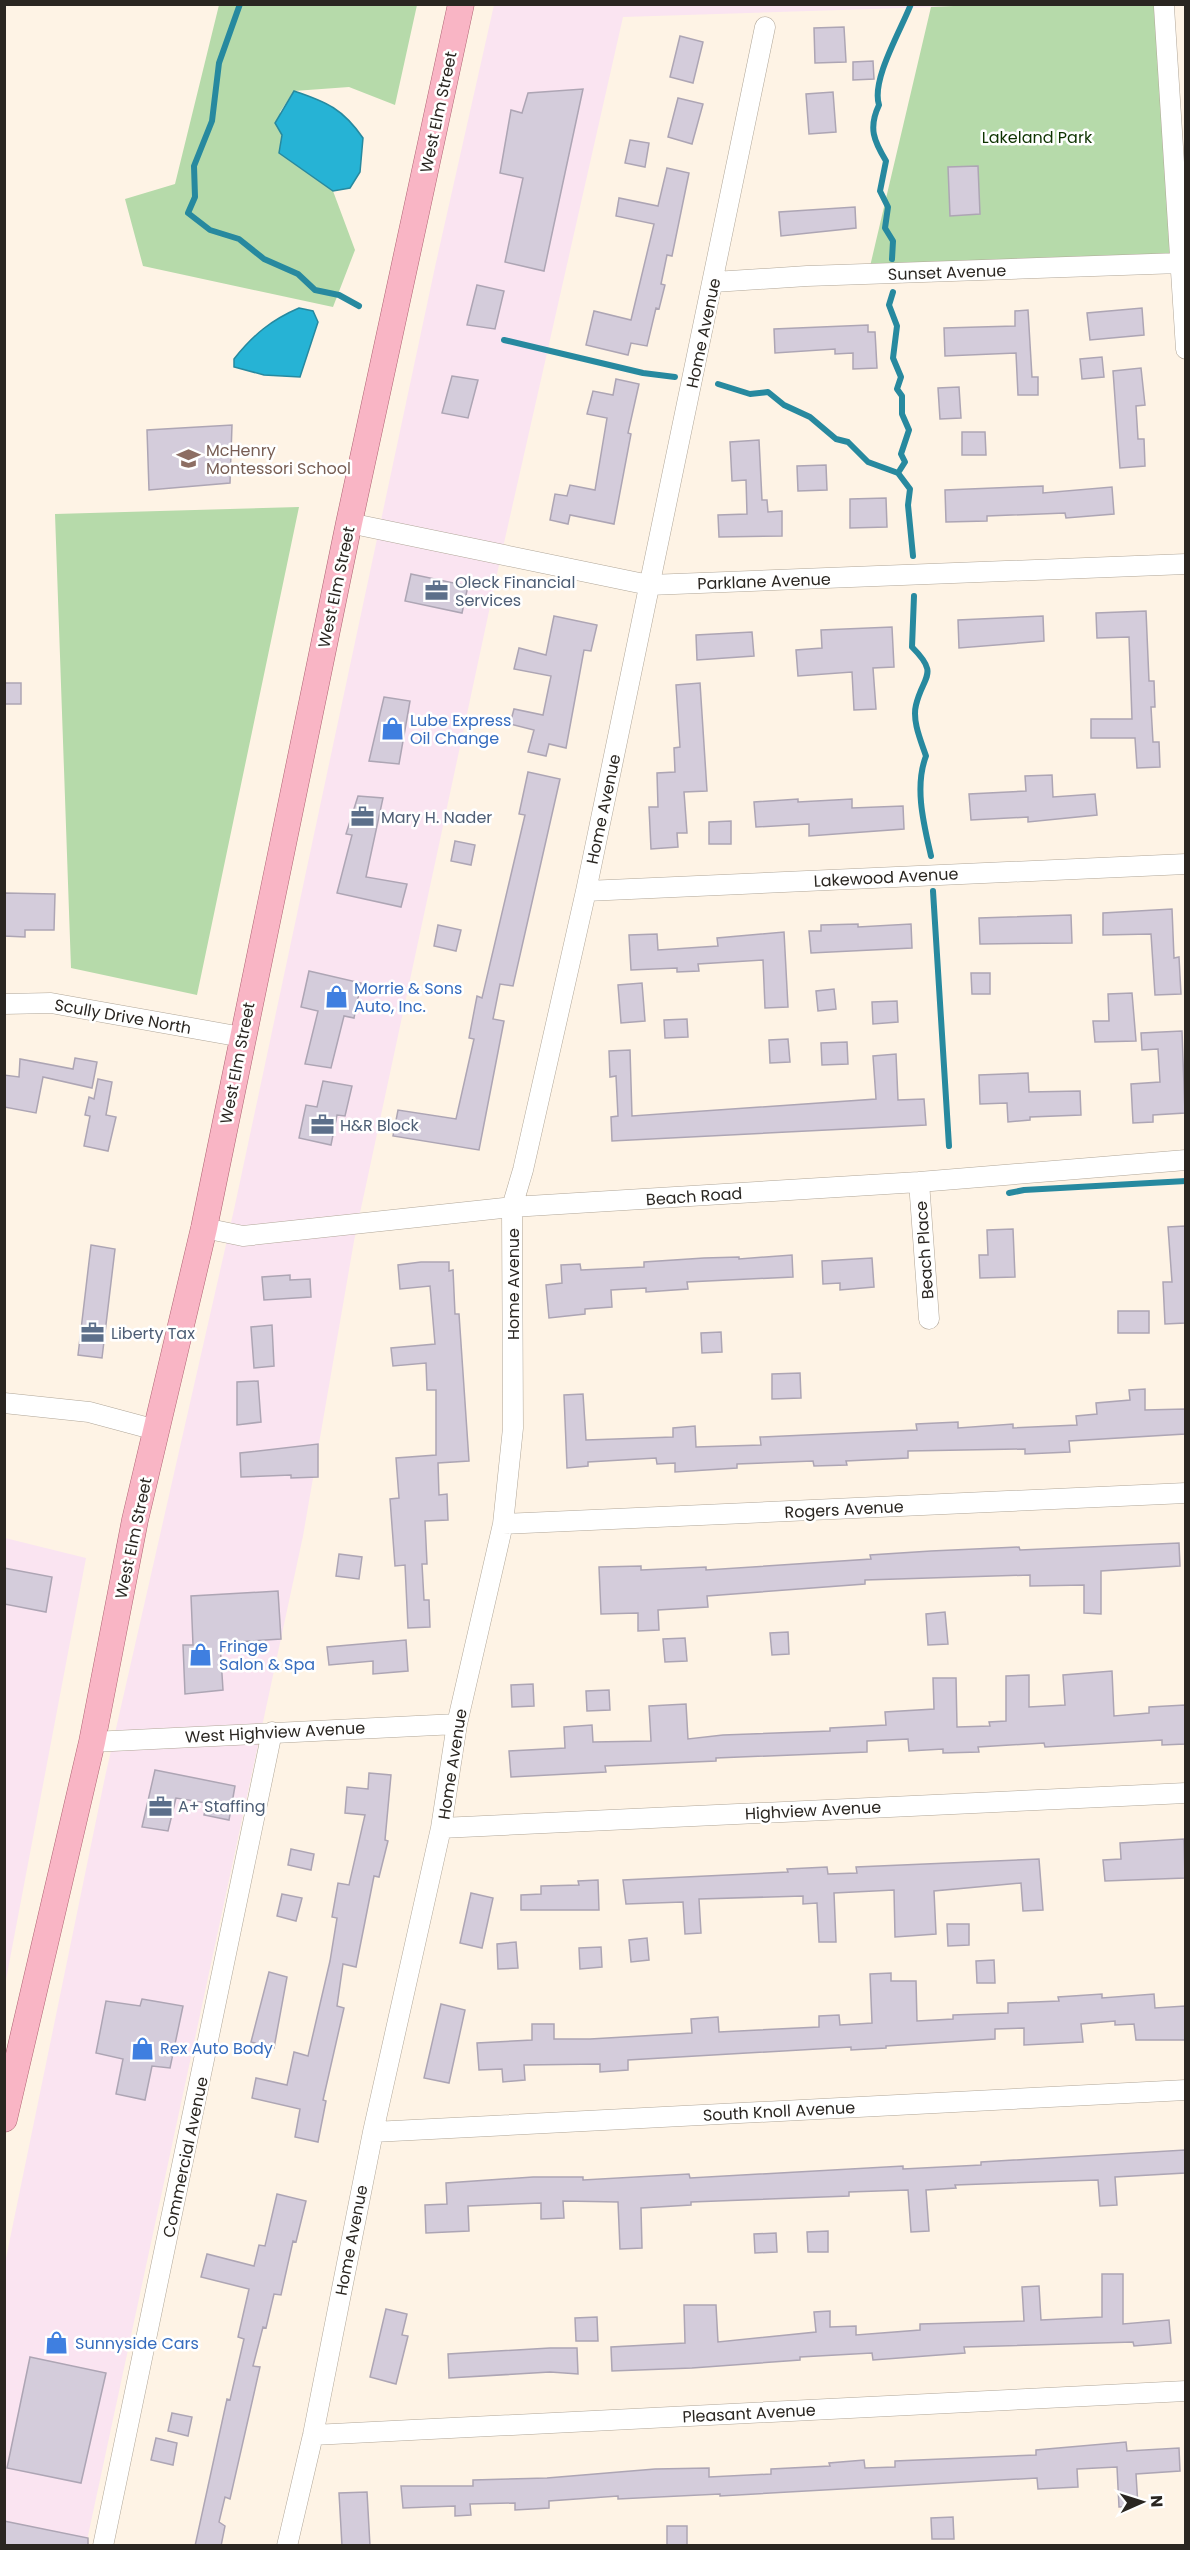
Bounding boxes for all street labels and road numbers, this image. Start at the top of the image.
street label: West Elm Street [414,49,463,175]
street label: Sunset Avenue [887,259,1007,286]
street label: Home Avenue [681,276,726,390]
street label: West Elm Street [312,524,361,650]
street label: Parklane Avenue [697,568,831,595]
street label: Home Avenue [581,752,626,866]
street label: Lakewood Avenue [813,862,959,893]
street label: Scully Drive North [53,993,193,1040]
street label: West Elm Street [214,1000,261,1126]
street label: Beach Road [645,1182,743,1211]
street label: Beach Place [910,1200,939,1300]
street label: Home Avenue [502,1228,525,1340]
street label: West Elm Street [109,1475,158,1601]
street label: Rogers Avenue [784,1495,904,1524]
street label: Home Avenue [432,1707,473,1821]
street label: West Highview Avenue [184,1716,366,1749]
street label: Highview Avenue [744,1795,882,1826]
street label: Commercial Avenue [157,2074,214,2240]
street label: South Knoll Avenue [702,2096,856,2127]
street label: Home Avenue [330,2183,373,2297]
street label: Pleasant Avenue [682,2399,816,2428]

